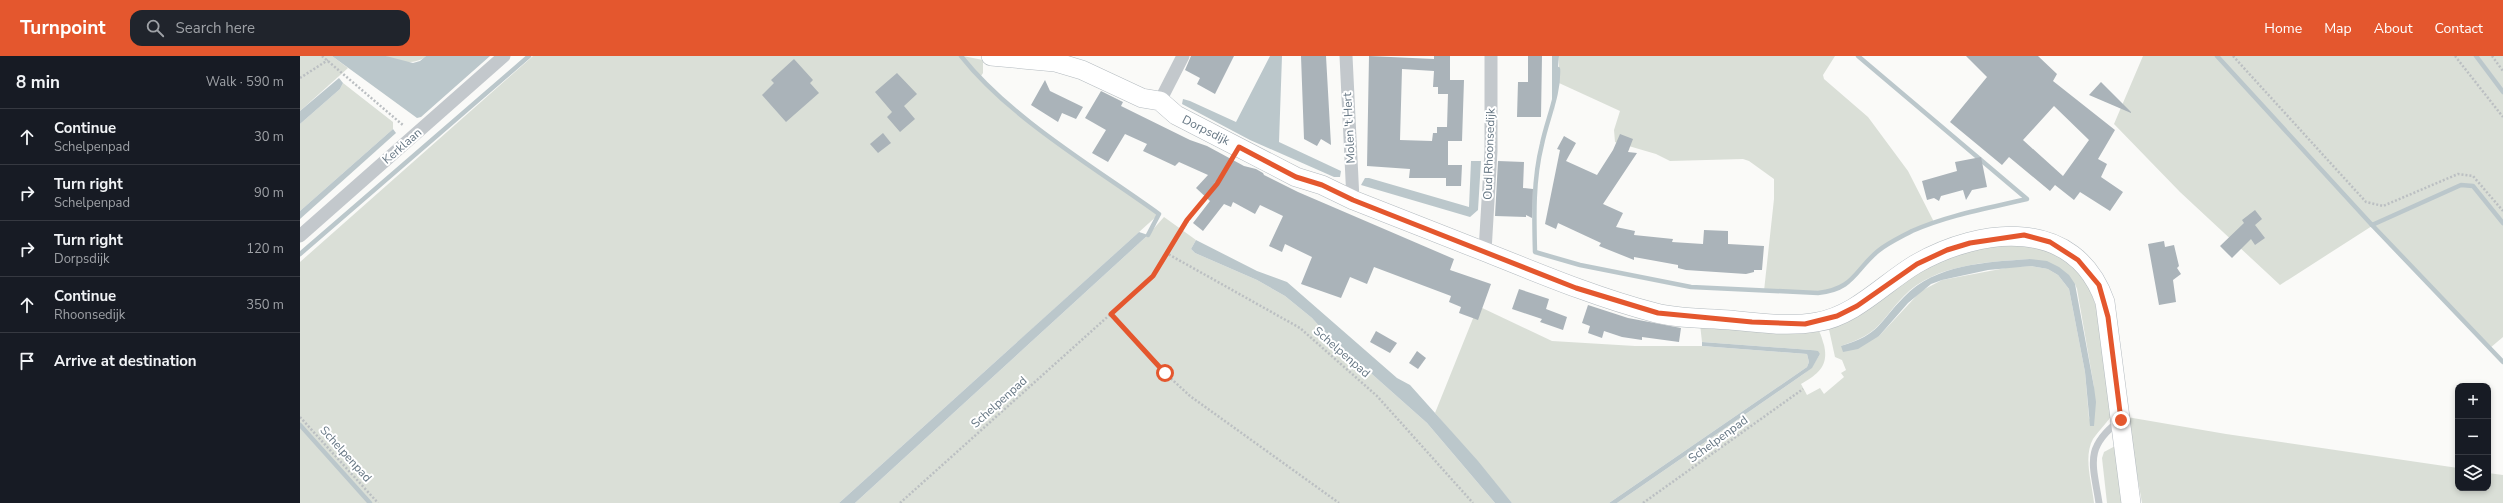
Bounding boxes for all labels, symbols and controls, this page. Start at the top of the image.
search box [130,10,410,46]
text: Turnpoint [20,15,106,41]
icon: search [144,17,166,39]
text: Search here [176,18,255,38]
text: Home [2264,19,2302,38]
text: Map [2324,19,2352,38]
text: About [2374,19,2413,38]
text: Contact [2435,19,2483,38]
text: 8 min [16,71,60,94]
text: Walk · 590 m [206,73,284,91]
street label: Molen 't Hert [1339,91,1359,164]
street label: Oud Rhoonsedijk [1479,107,1499,200]
street label: Dorpsdijk [1180,111,1233,149]
text: Continue [54,118,116,138]
street label: Kerklaan [379,124,425,168]
icon: ahead [16,126,38,148]
text: 30 m [254,128,284,146]
text: Schelpenpad [54,138,130,156]
text: Turn right [54,174,123,194]
icon: right [16,182,38,204]
text: 90 m [254,184,284,202]
text: Schelpenpad [54,194,130,212]
text: Turn right [54,230,123,250]
icon: right [16,238,38,260]
text: 120 m [246,240,284,258]
text: Dorpsdijk [54,250,110,268]
text: Continue [54,286,116,306]
icon: ahead [16,294,38,316]
text: 350 m [246,296,284,314]
text: Rhoonsedijk [54,306,125,324]
street label: Schelpenpad [1310,323,1374,381]
icon: arrive [16,350,38,372]
text: Arrive at destination [54,351,197,371]
route start [1156,364,1174,382]
street label: Schelpenpad [968,373,1030,431]
map controls [2455,383,2491,491]
button: + [2455,383,2491,419]
route end [2112,411,2130,429]
street label: Schelpenpad [1685,412,1751,466]
button: − [2455,419,2491,455]
street label: Schelpenpad [317,423,375,485]
button: layers [2455,455,2491,491]

